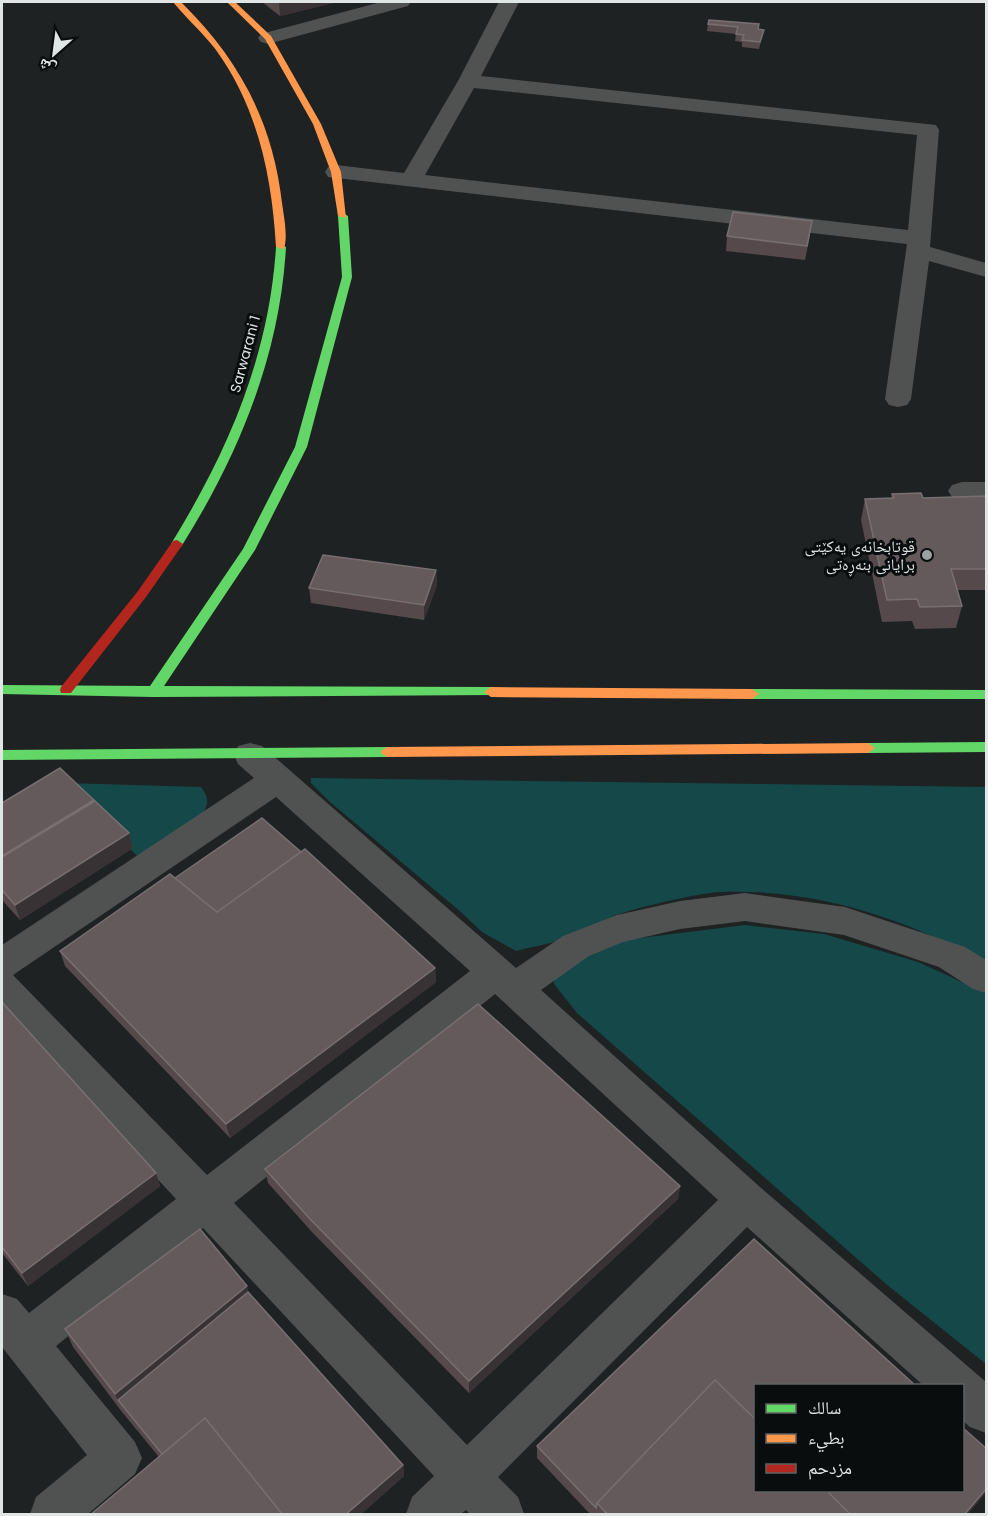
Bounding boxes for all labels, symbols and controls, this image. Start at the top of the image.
north arrow [24,24,84,84]
text: ش [34,53,60,81]
street label: Sarwarani 1 [225,313,265,395]
place label: قوتابخانەی یەکێتی برایانی بنەڕەتی [804,535,915,577]
marker: قوتابخانەی یەکێتی برایانی بنەڕەتی [920,548,934,562]
legend [754,1384,964,1492]
text: سالك [808,1395,841,1420]
text: بطيء [808,1425,845,1453]
text: مزدحم [808,1455,852,1480]

